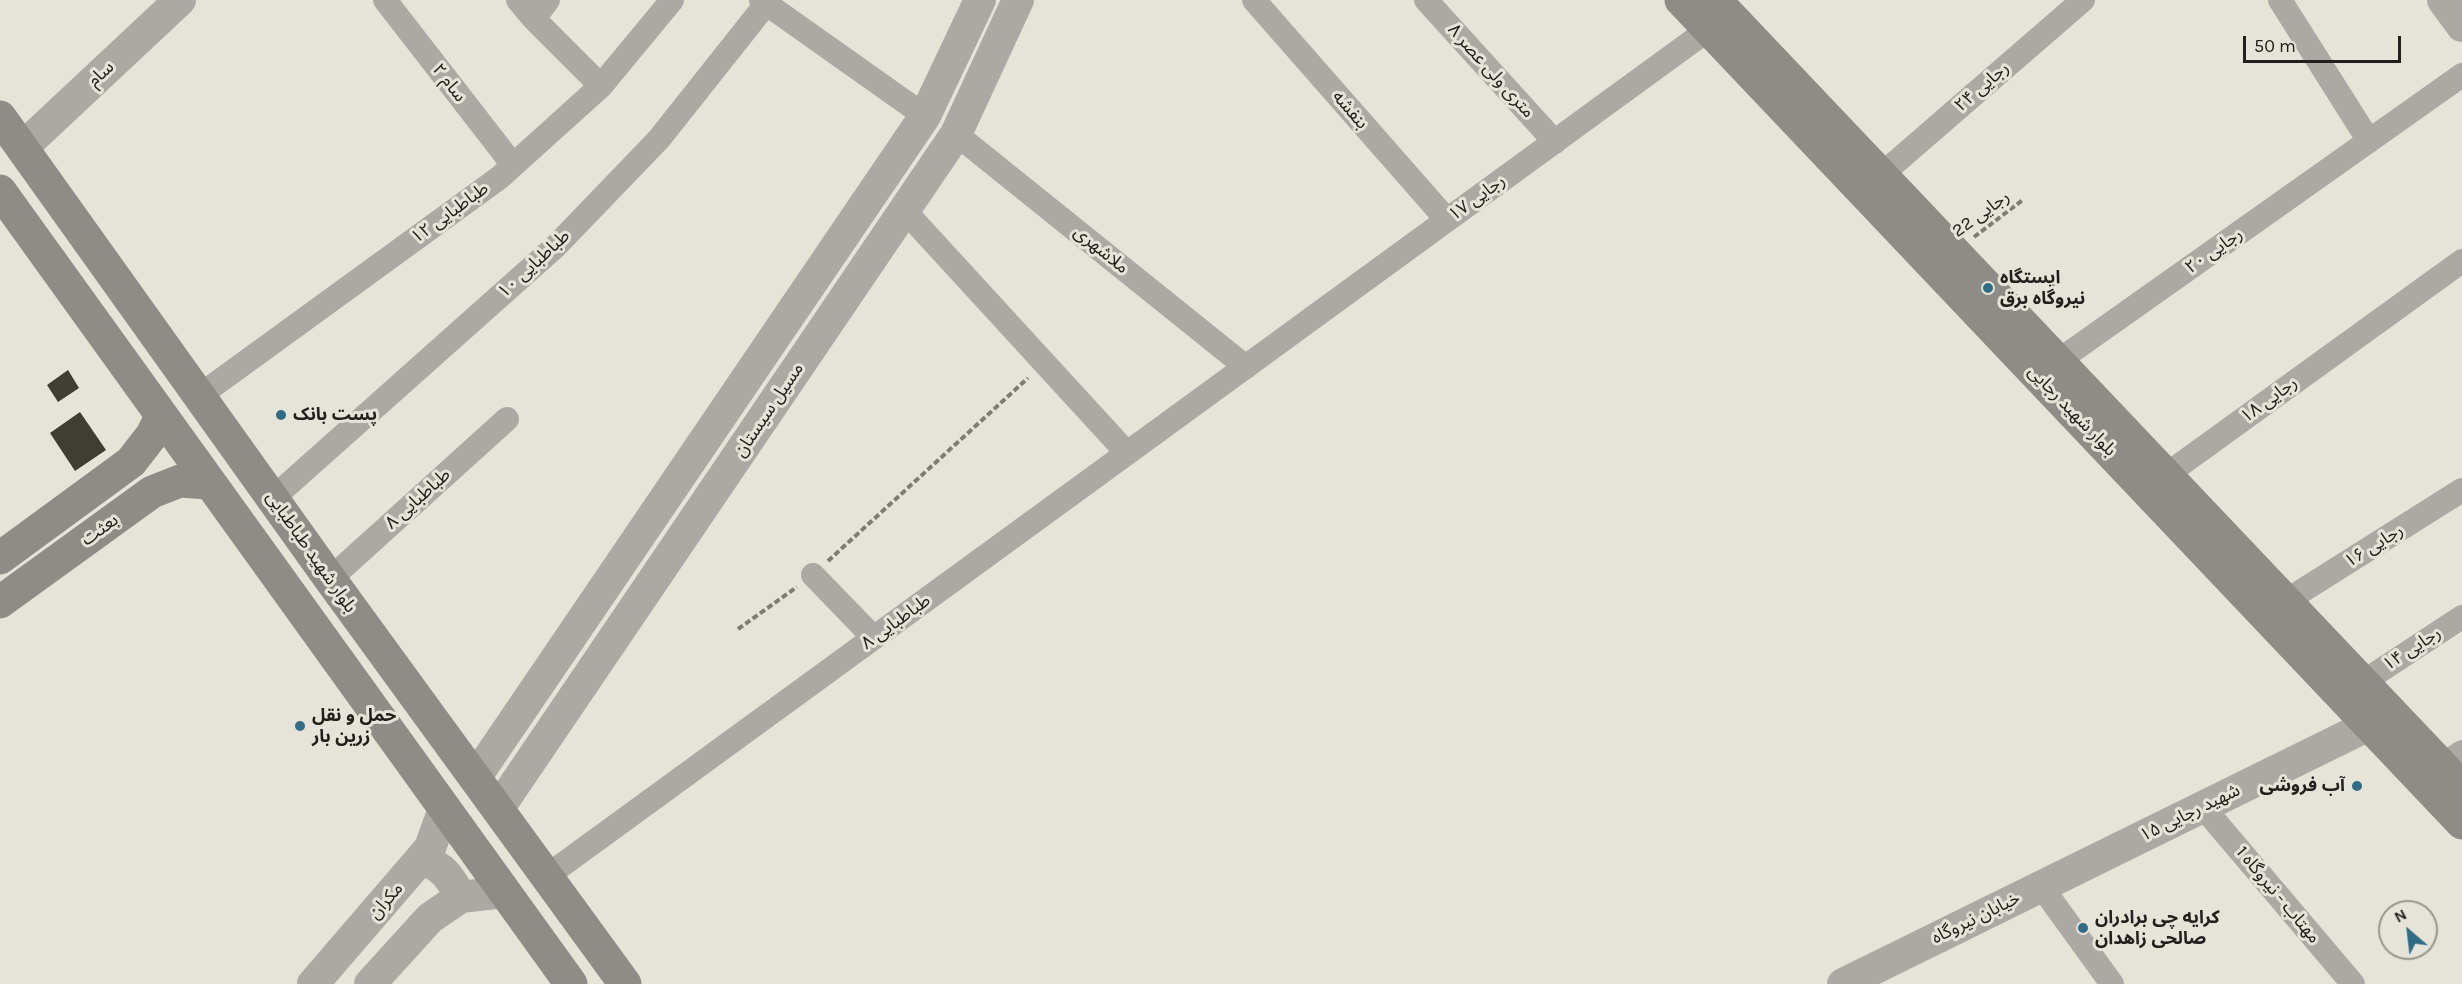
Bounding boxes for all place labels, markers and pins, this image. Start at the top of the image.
place label: ایستگاه نیروگاه برق [2000,267,2085,310]
marker: ایستگاه نیروگاه برق [1981,281,1995,295]
place label: پست بانک [293,404,377,426]
marker: پست بانک [274,408,288,422]
place label: حمل و نقل زرین بار [312,705,396,748]
marker: حمل و نقل زرین بار [293,719,307,733]
place label: آب فروشی [2259,775,2345,797]
marker: آب فروشی [2350,779,2364,793]
place label: کرایه چی برادران صالحی زاهدان [2095,907,2220,950]
marker: کرایه چی برادران صالحی زاهدان [2076,921,2090,935]

